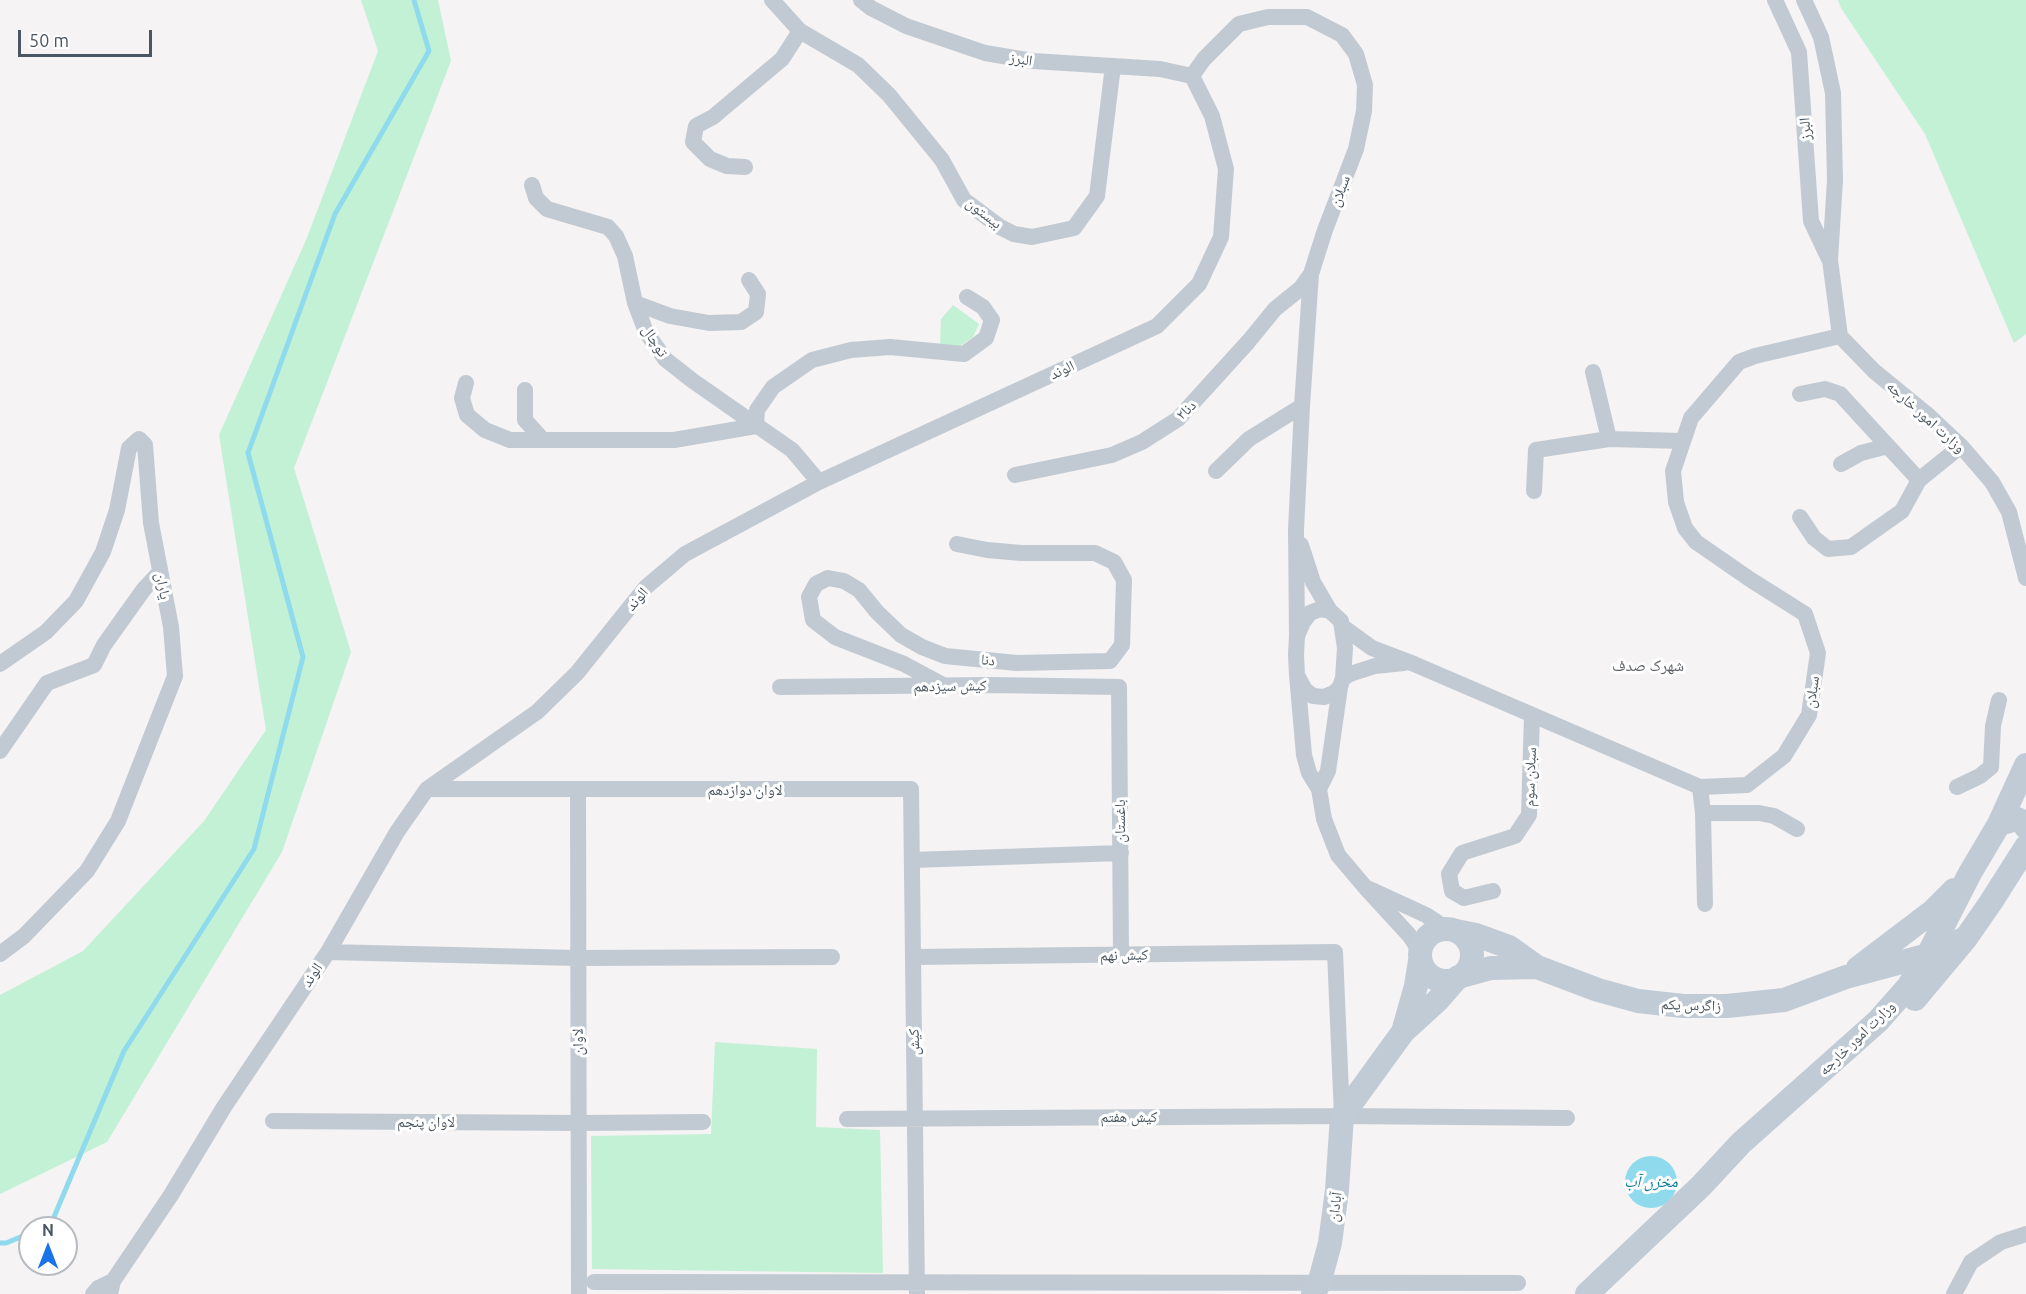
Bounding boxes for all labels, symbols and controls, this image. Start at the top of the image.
scale bar [21,18,154,56]
text: 50 m [29,30,69,50]
street label: البرز [1008,48,1034,70]
street label: البرز [1795,117,1815,141]
street label: سبلان [1326,173,1354,209]
street label: بیستون [962,193,1006,233]
street label: توچال [638,322,672,360]
street label: الوند [1047,357,1077,383]
street label: وزارت امور خارجه [1883,377,1969,457]
street label: دنا۲ [1172,396,1200,424]
street label: یاران [152,571,174,601]
street label: الوند [622,584,652,614]
street label: دنا [980,650,996,670]
district label: شهرک صدف [1612,656,1684,676]
street label: سبلان [1801,675,1823,709]
street label: کیش سیزدهم [913,676,987,696]
street label: سبلان سوم [1520,747,1540,807]
street label: لاوان دوازدهم [708,781,782,799]
street label: باغستان [1111,799,1129,843]
street label: کیش نهم [1100,946,1148,964]
street label: الوند [298,960,326,990]
street label: زاگرس یکم [1661,995,1721,1015]
street label: وزارت امور خارجه [1815,997,1899,1079]
street label: لاوان [569,1028,587,1056]
street label: کیش [905,1028,923,1056]
street label: کیش هفتم [1100,1108,1158,1126]
street label: لاوان پنجم [397,1113,455,1131]
water label: مخزن آب [1624,1172,1678,1192]
street label: آبادان [1324,1191,1346,1223]
north arrow [18,1216,78,1276]
text: N [42,1221,54,1239]

